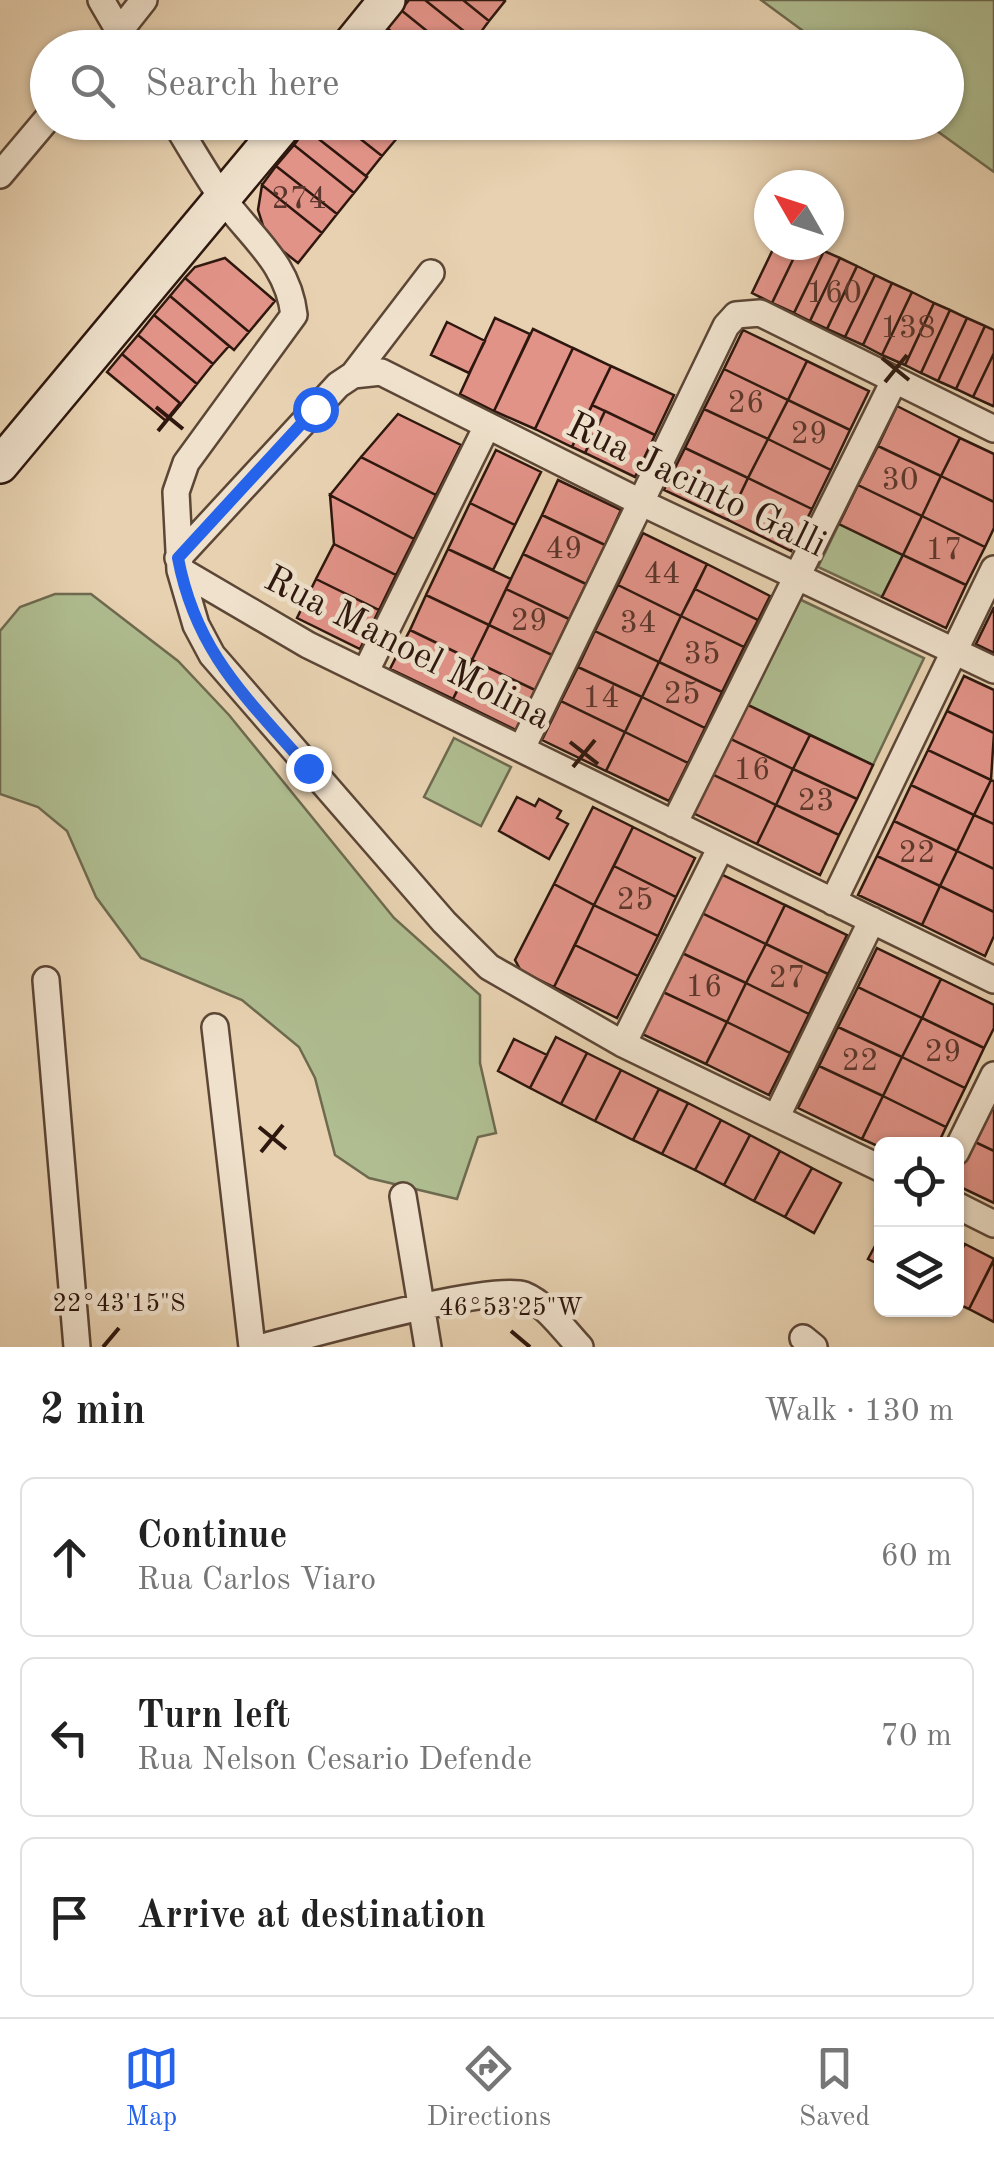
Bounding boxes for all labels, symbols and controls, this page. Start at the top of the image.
search box [30,30,964,140]
icon: search [65,58,120,113]
text: Search here [145,66,340,104]
north arrow [754,170,844,260]
house number: 274 [271,184,327,216]
house number: 160 [806,278,862,310]
house number: 138 [880,313,936,345]
route start [293,387,339,433]
house number: 26 [727,388,765,420]
street label: Rua Jacinto Galli [560,407,832,565]
house number: 29 [790,419,828,451]
house number: 30 [881,465,919,497]
house number: 49 [545,534,583,566]
house number: 17 [925,535,963,567]
house number: 44 [643,559,681,591]
street label: Rua Manoel Molina [258,560,557,738]
house number: 29 [510,606,548,638]
house number: 34 [619,608,657,640]
house number: 35 [683,639,721,671]
house number: 25 [663,679,701,711]
house number: 14 [582,683,620,715]
route end [286,746,332,792]
house number: 16 [733,755,771,787]
house number: 23 [797,786,835,818]
house number: 22 [898,838,936,870]
house number: 25 [616,885,654,917]
house number: 27 [768,963,806,995]
house number: 16 [685,972,723,1004]
house number: 29 [924,1037,962,1069]
house number: 22 [841,1046,879,1078]
map controls [874,1137,964,1317]
button: locate [874,1137,964,1227]
button: layers [874,1227,964,1317]
text: 22°43'15"S [53,1292,185,1317]
text: 46°53'25"W [439,1296,583,1321]
text: 2 min [40,1391,146,1433]
text: Walk · 130 m [764,1396,954,1428]
text: Continue [137,1518,287,1556]
icon: ahead [42,1530,97,1585]
text: 60 m [881,1541,952,1573]
text: Rua Carlos Viaro [137,1565,376,1597]
text: Turn left [137,1698,290,1736]
icon: left [42,1710,97,1765]
text: 70 m [881,1721,952,1753]
text: Rua Nelson Cesario Defende [137,1745,532,1777]
icon: arrive [42,1890,97,1945]
text: Arrive at destination [137,1898,486,1936]
tab: Map [124,2041,179,2136]
tab: Directions [427,2041,551,2136]
tab: Saved [799,2041,870,2136]

